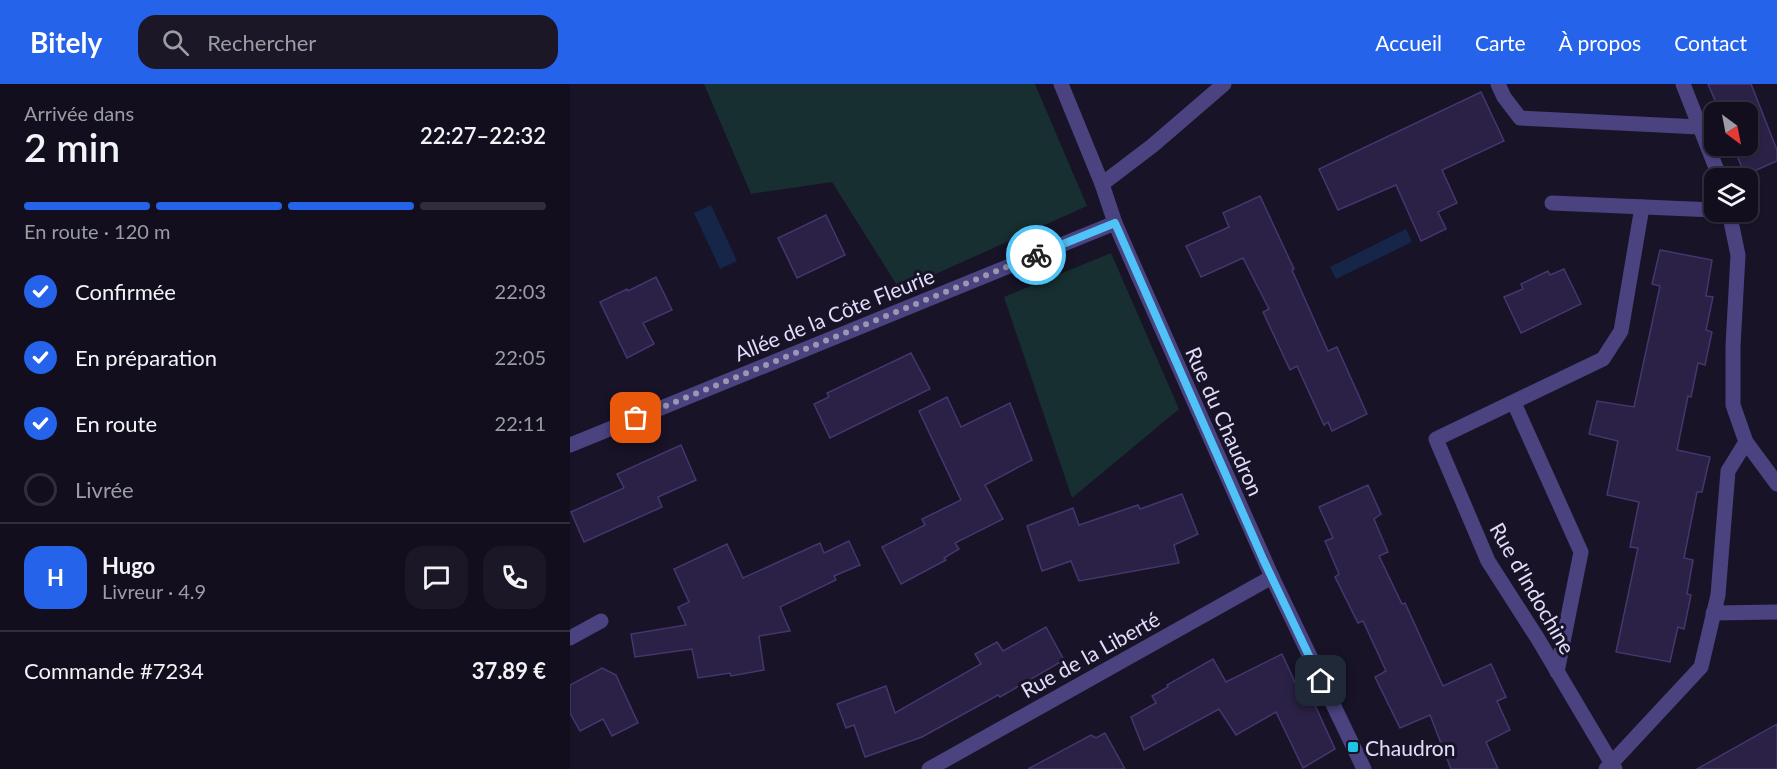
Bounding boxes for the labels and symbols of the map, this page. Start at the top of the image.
north arrow [1704,102,1758,156]
courier [1006,225,1066,285]
street label: Allée de la Côte Fleurie [730,262,938,366]
street label: Rue du Chaudron [1181,343,1269,499]
pin [610,392,661,443]
street label: Rue d'Indochine [1485,518,1581,658]
street label: Rue de la Liberté [1016,606,1164,702]
pin [1295,655,1346,706]
place label: Chaudron [1365,735,1456,760]
marker: Chaudron [1346,740,1360,754]

